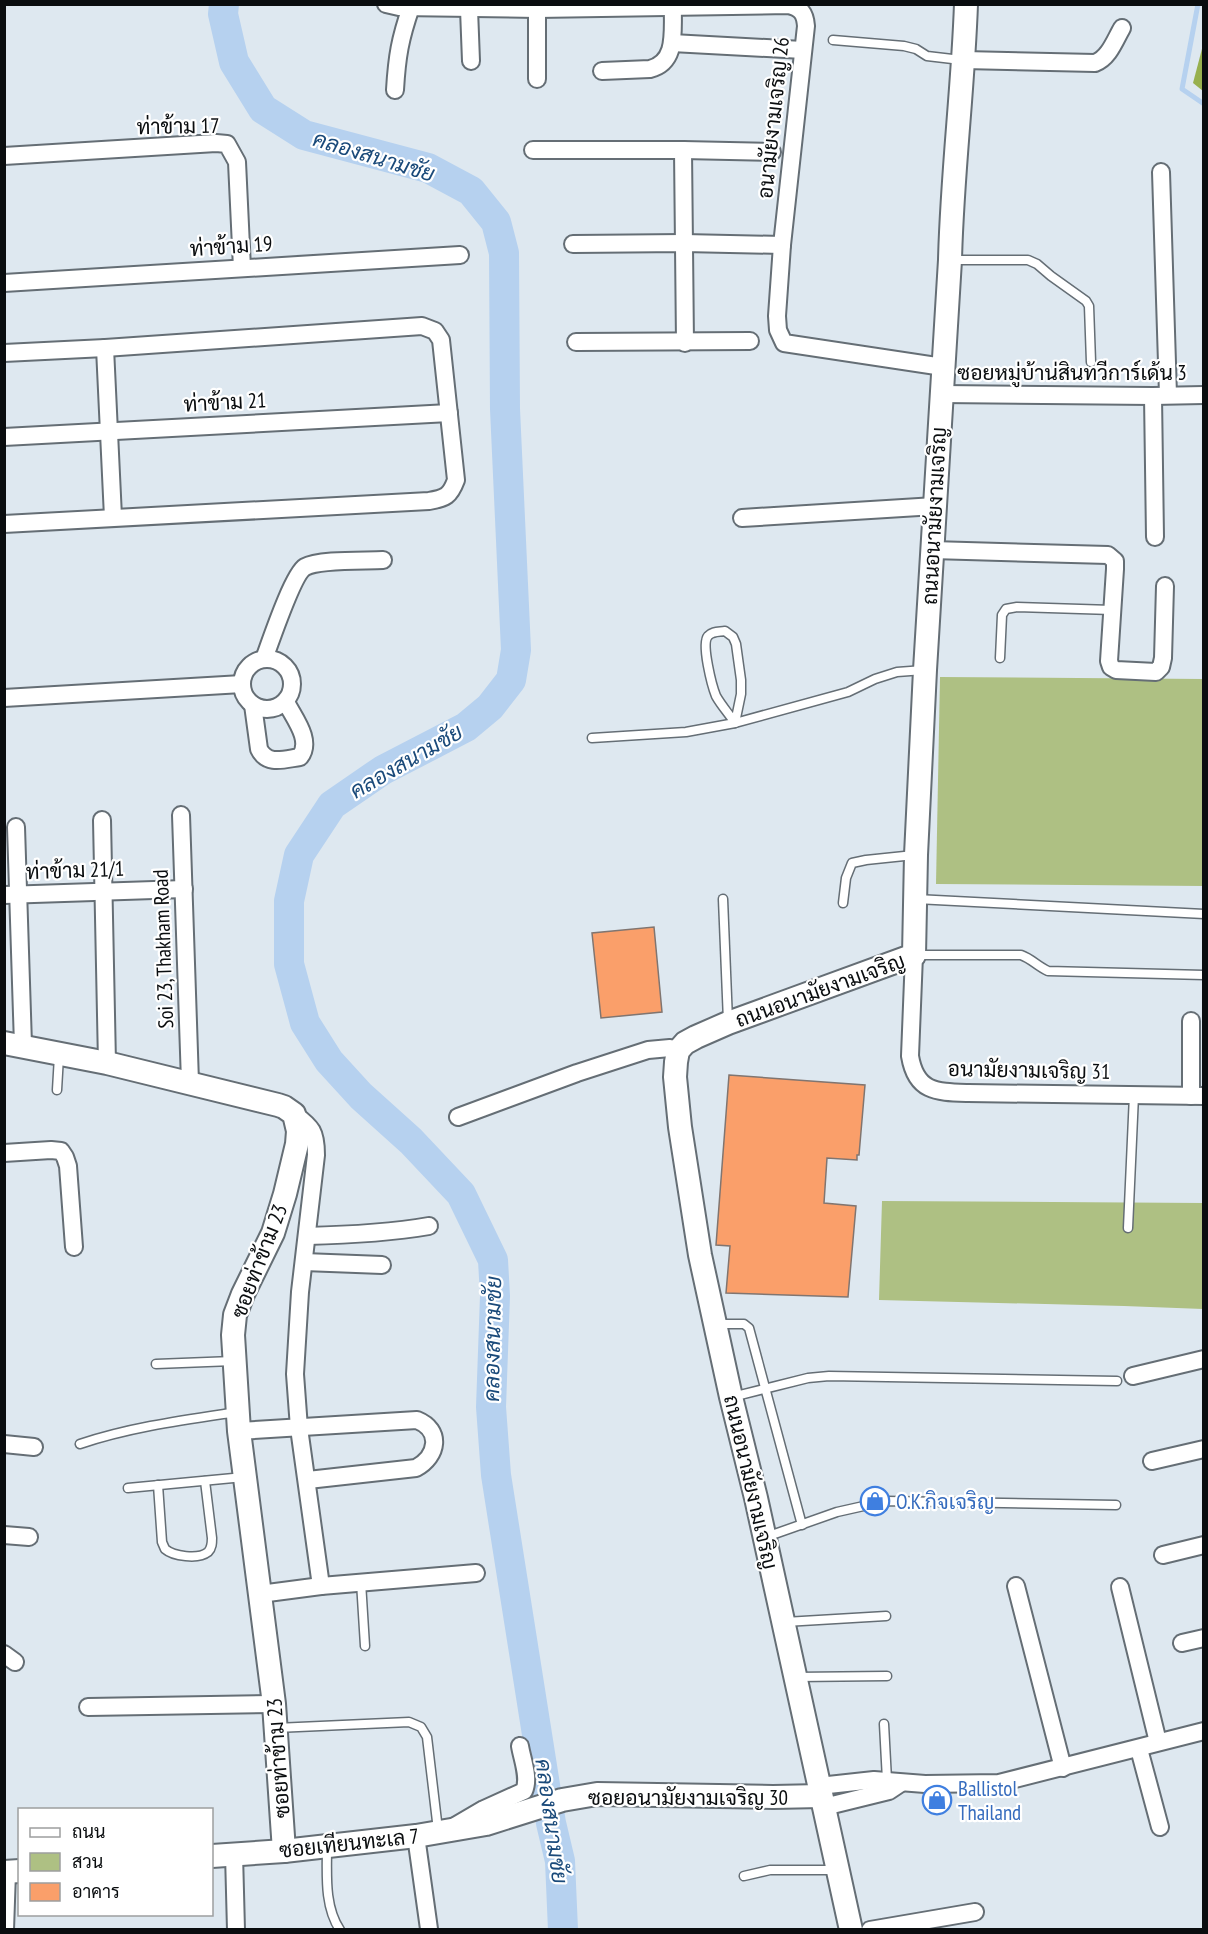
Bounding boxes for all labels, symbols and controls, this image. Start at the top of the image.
street label: อนามัยงามเจริญ 26 [751,36,795,200]
street label: ท่าข้าม 17 [136,112,220,140]
water label: คลองสนามชัย [310,124,439,188]
street label: ท่าข้าม 19 [189,230,273,262]
street label: ซอยหมู่บ้าน่สินทวีการ์เด้น 3 [957,359,1187,388]
street label: ท่าข้าม 21 [183,386,267,418]
street label: ถนนอนามัยงามเจริญ [916,426,952,606]
water label: คลองสนามชัย [345,717,468,805]
street label: ท่าข้าม 21/1 [25,855,125,885]
street label: Soi 23, Thakham Road [147,869,179,1029]
street label: ถนนอนามัยงามเจริญ [732,947,908,1033]
street label: อนามัยงามเจริญ 31 [948,1055,1110,1085]
street label: ซอยท่าข้าม 23 [225,1200,293,1322]
water label: คลองสนามชัย [477,1275,507,1402]
street label: ถนนอนามัยงามเจริญ [718,1392,784,1572]
shop icon: O.K.กิจเจริญ [859,1485,891,1517]
place label: O.K.กิจเจริญ [896,1488,994,1515]
street label: ซอยท่าข้าม 23 [260,1697,296,1819]
water label: คลองสนามชัย [529,1757,575,1886]
place label: Ballistol Thailand [958,1775,1021,1826]
street label: ซอยอนามัยงามเจริญ 30 [588,1784,788,1811]
shop icon: Ballistol Thailand [921,1784,953,1816]
legend [18,1808,213,1916]
text: ถนน [72,1820,105,1843]
street label: ซอยเทียนทะเล 7 [278,1822,420,1864]
text: สวน [72,1850,103,1873]
text: อาคาร [72,1880,120,1903]

